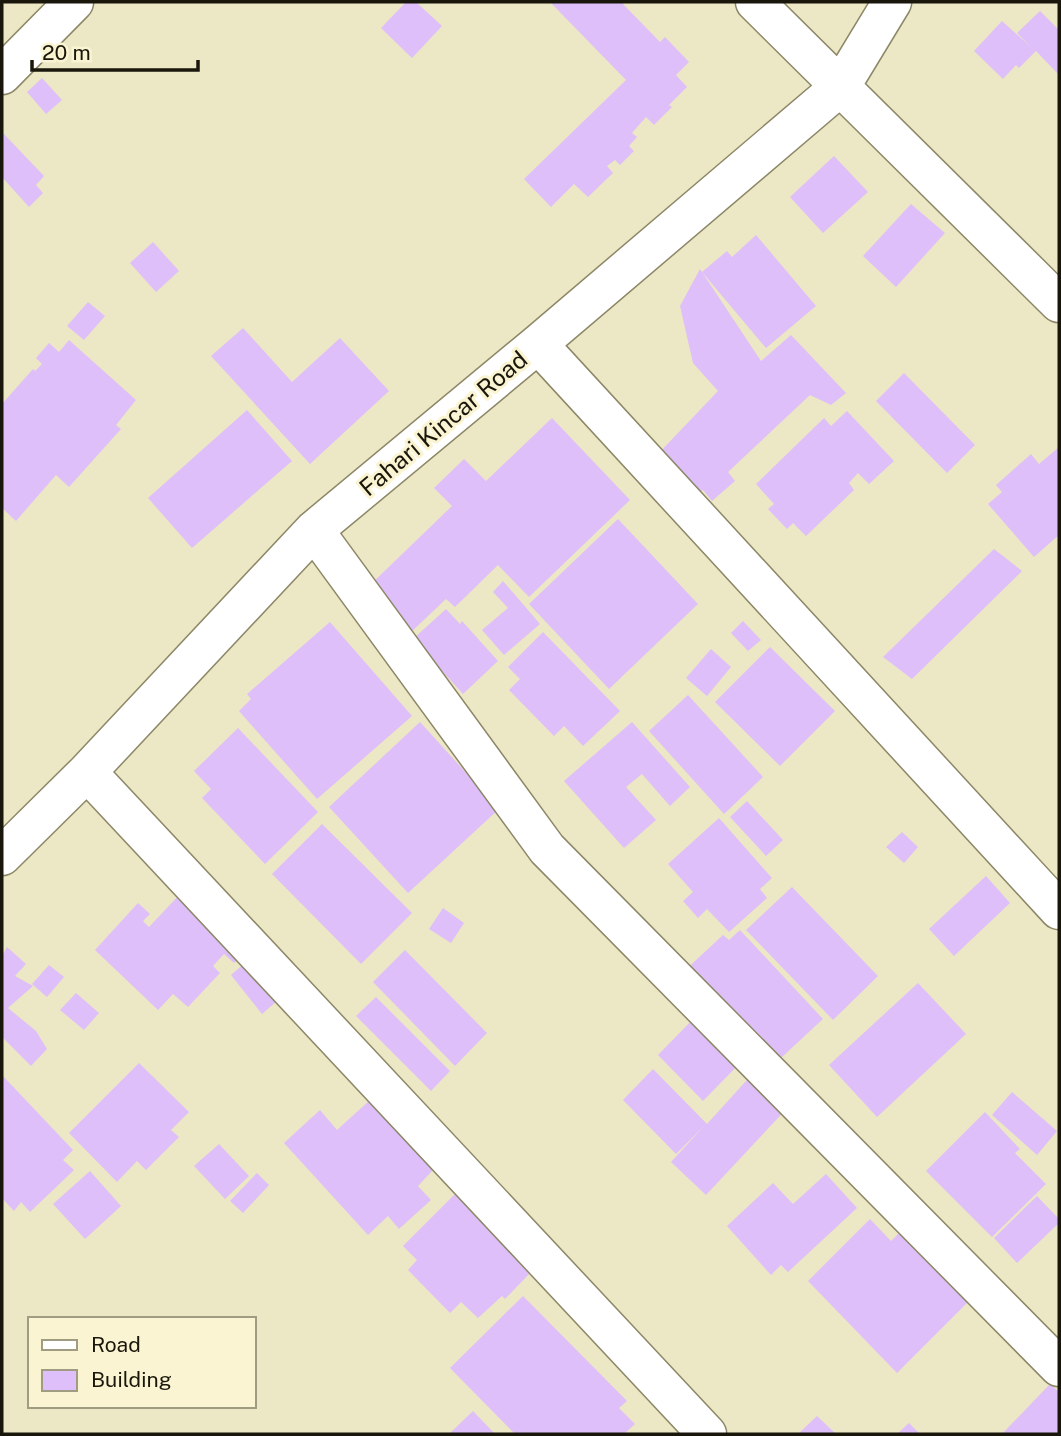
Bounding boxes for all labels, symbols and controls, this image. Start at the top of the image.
scale bar [32,28,198,72]
text: 20 m [42,40,91,65]
street label: Fahari Kincar Road [354,345,532,501]
legend [28,1317,256,1408]
text: Road [91,1332,141,1357]
text: Building [91,1367,172,1392]

